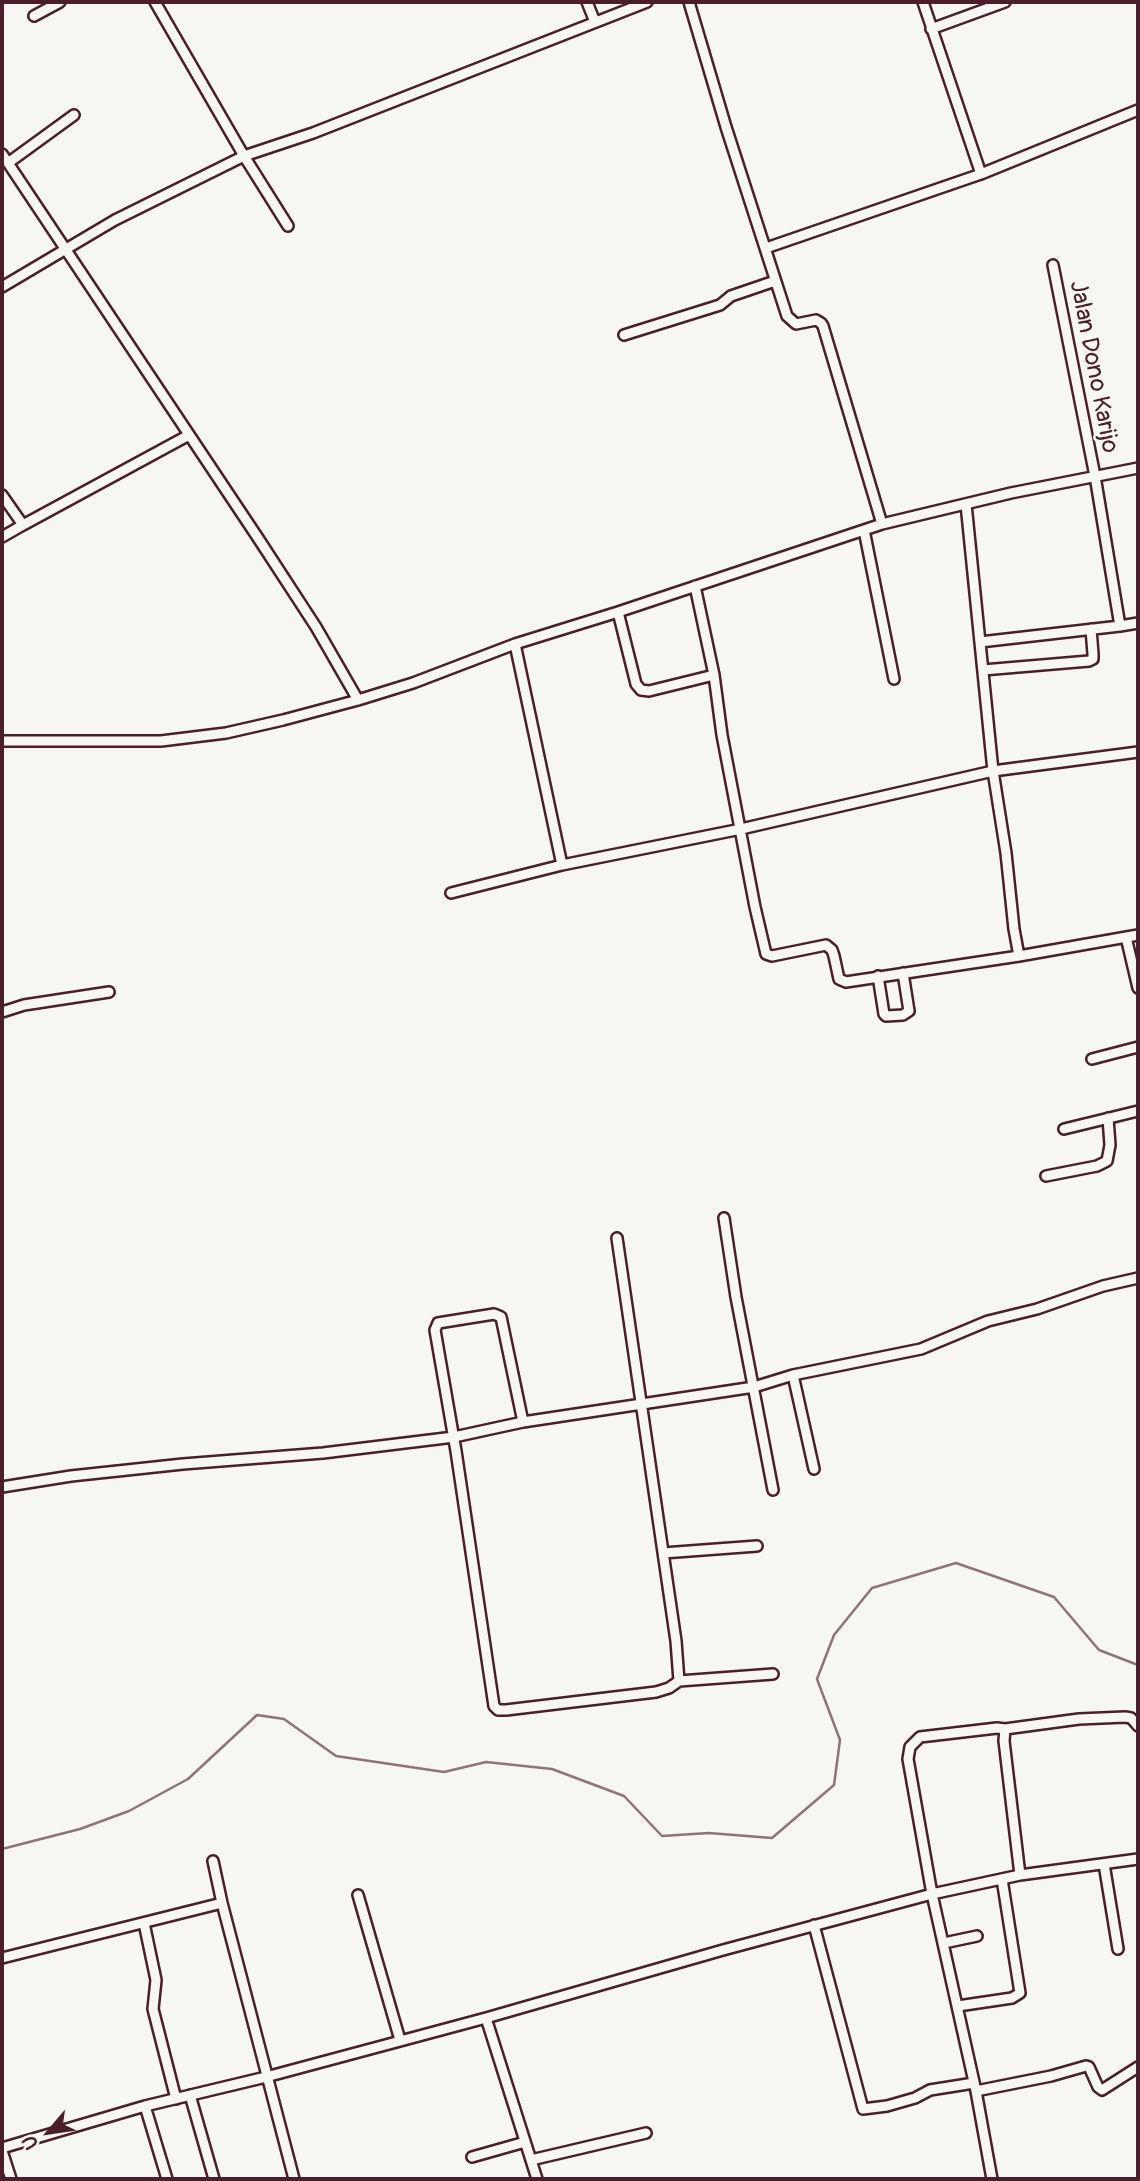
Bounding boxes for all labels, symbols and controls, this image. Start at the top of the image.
street label: Jalan Dono Karijo [1062,278,1124,456]
north arrow [14,2097,84,2167]
text: U [17,2131,44,2154]

